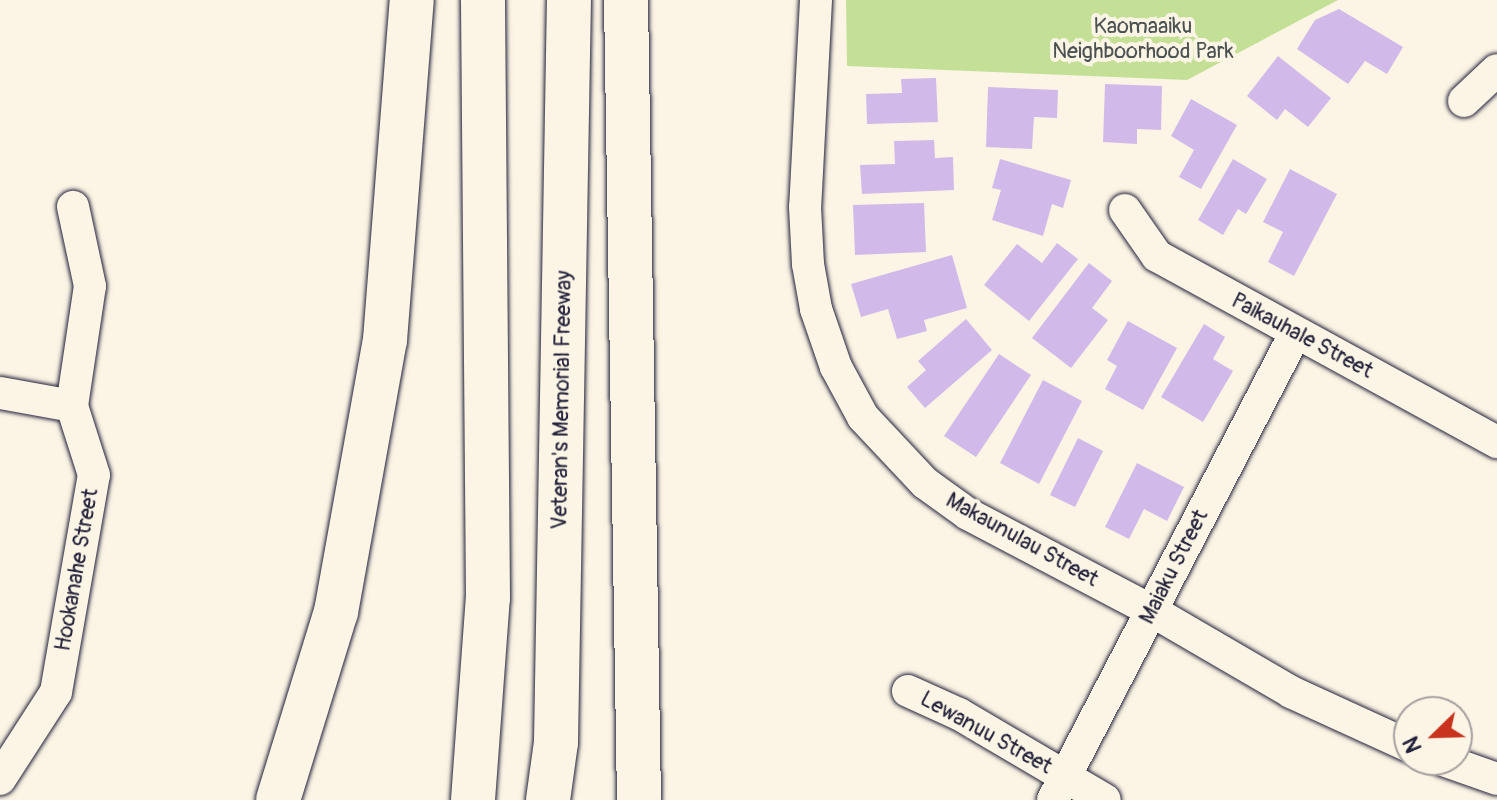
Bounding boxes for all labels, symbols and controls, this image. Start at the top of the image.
park label: Kaomaaiku Neighboorhood Park [1052,13,1234,64]
street label: Veteran's Memorial Freeway [547,270,577,530]
street label: Paikauhale Street [1227,288,1377,384]
street label: Hookanahe Street [50,487,104,653]
street label: Makaunulau Street [941,487,1103,593]
street label: Maiaku Street [1134,505,1214,629]
street label: Lewanuu Street [915,686,1057,780]
north arrow [1393,696,1473,776]
text: N [1397,732,1429,757]

